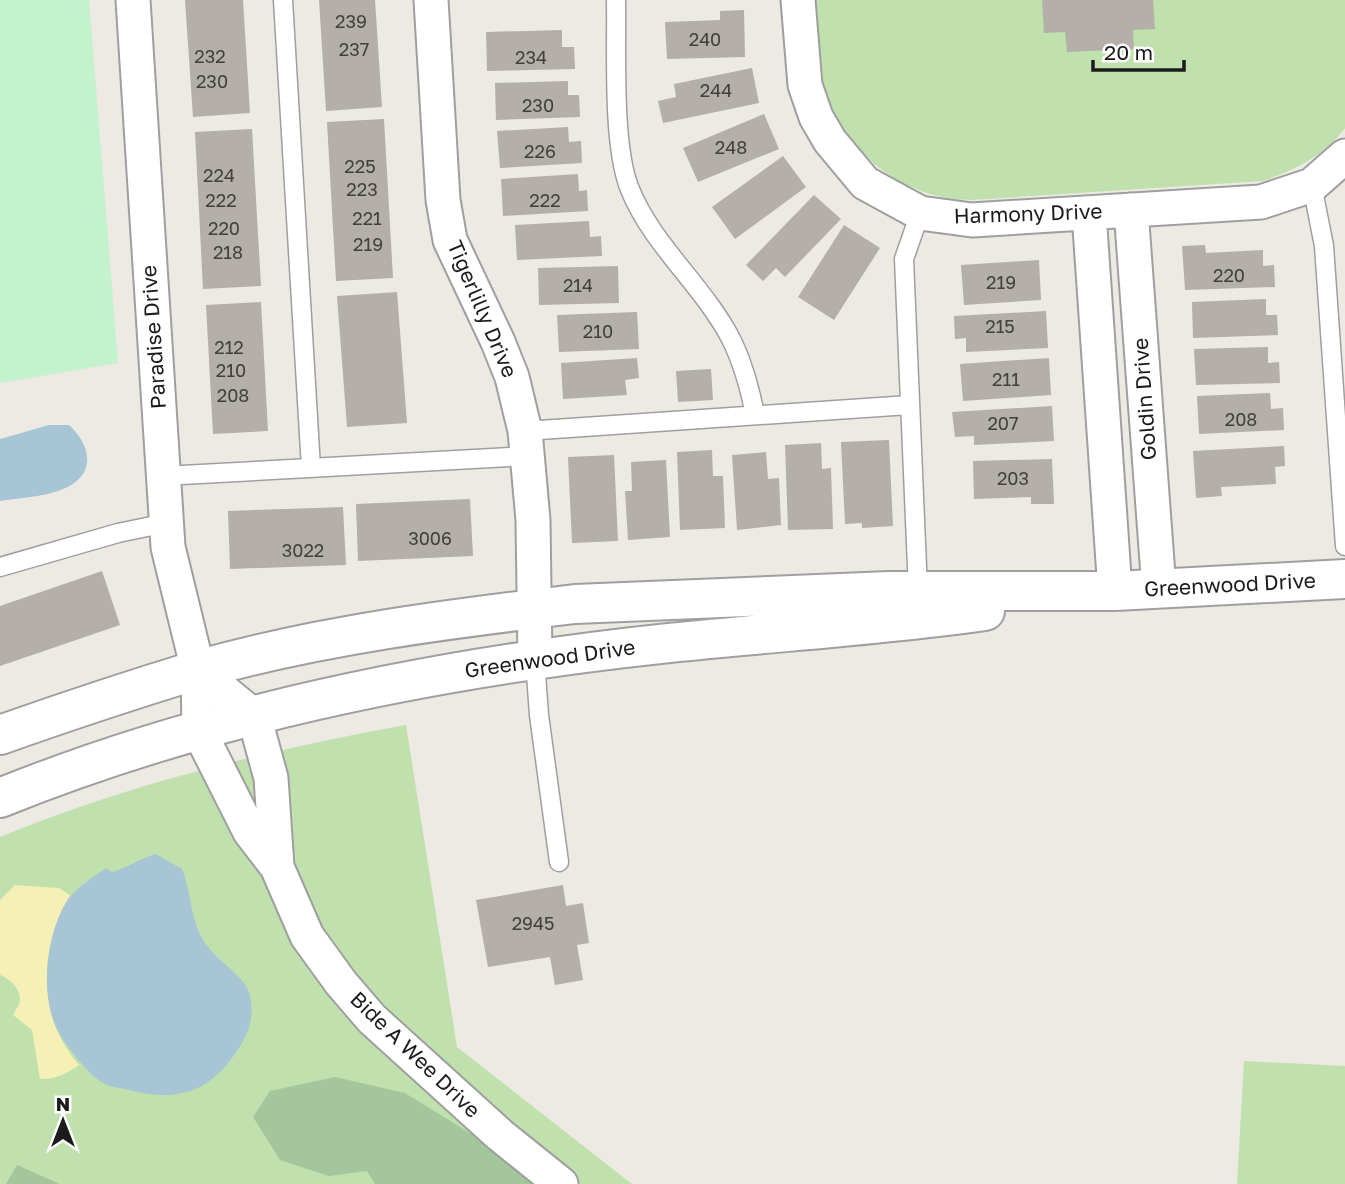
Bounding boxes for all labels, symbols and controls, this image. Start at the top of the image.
house number: 239 [335,10,367,32]
house number: 240 [689,28,721,50]
scale bar [1093,28,1184,72]
house number: 237 [339,38,369,60]
text: 20 m [1104,39,1153,65]
house number: 232 [194,45,226,67]
house number: 234 [515,46,547,68]
house number: 230 [196,70,228,92]
house number: 244 [700,79,732,101]
house number: 230 [522,94,554,116]
house number: 248 [715,136,747,158]
house number: 226 [524,140,556,162]
house number: 225 [344,155,376,177]
house number: 224 [203,164,235,186]
house number: 223 [346,178,378,200]
house number: 222 [205,189,237,211]
house number: 222 [529,189,561,211]
street label: Harmony Drive [953,197,1103,229]
house number: 221 [352,207,382,229]
house number: 220 [208,217,240,239]
house number: 219 [353,233,383,255]
street label: Tigerlilly Drive [442,236,523,381]
house number: 218 [213,241,243,263]
street label: Paradise Drive [135,264,171,410]
house number: 220 [1213,264,1245,286]
house number: 219 [986,271,1016,293]
house number: 214 [563,274,593,296]
house number: 215 [985,315,1015,337]
house number: 210 [583,320,613,342]
house number: 212 [214,336,244,358]
street label: Goldin Drive [1127,337,1161,461]
house number: 210 [216,359,246,381]
house number: 211 [992,368,1020,390]
house number: 208 [217,384,249,406]
house number: 208 [1225,408,1257,430]
house number: 207 [987,412,1019,434]
house number: 203 [997,467,1029,489]
house number: 3006 [408,527,452,549]
house number: 3022 [282,539,324,561]
street label: Greenwood Drive [1143,567,1317,601]
street label: Greenwood Drive [463,633,637,683]
house number: 2945 [512,912,554,934]
street label: Bide A Wee Drive [345,986,486,1123]
north arrow [28,1086,98,1156]
text: N [56,1092,70,1115]

